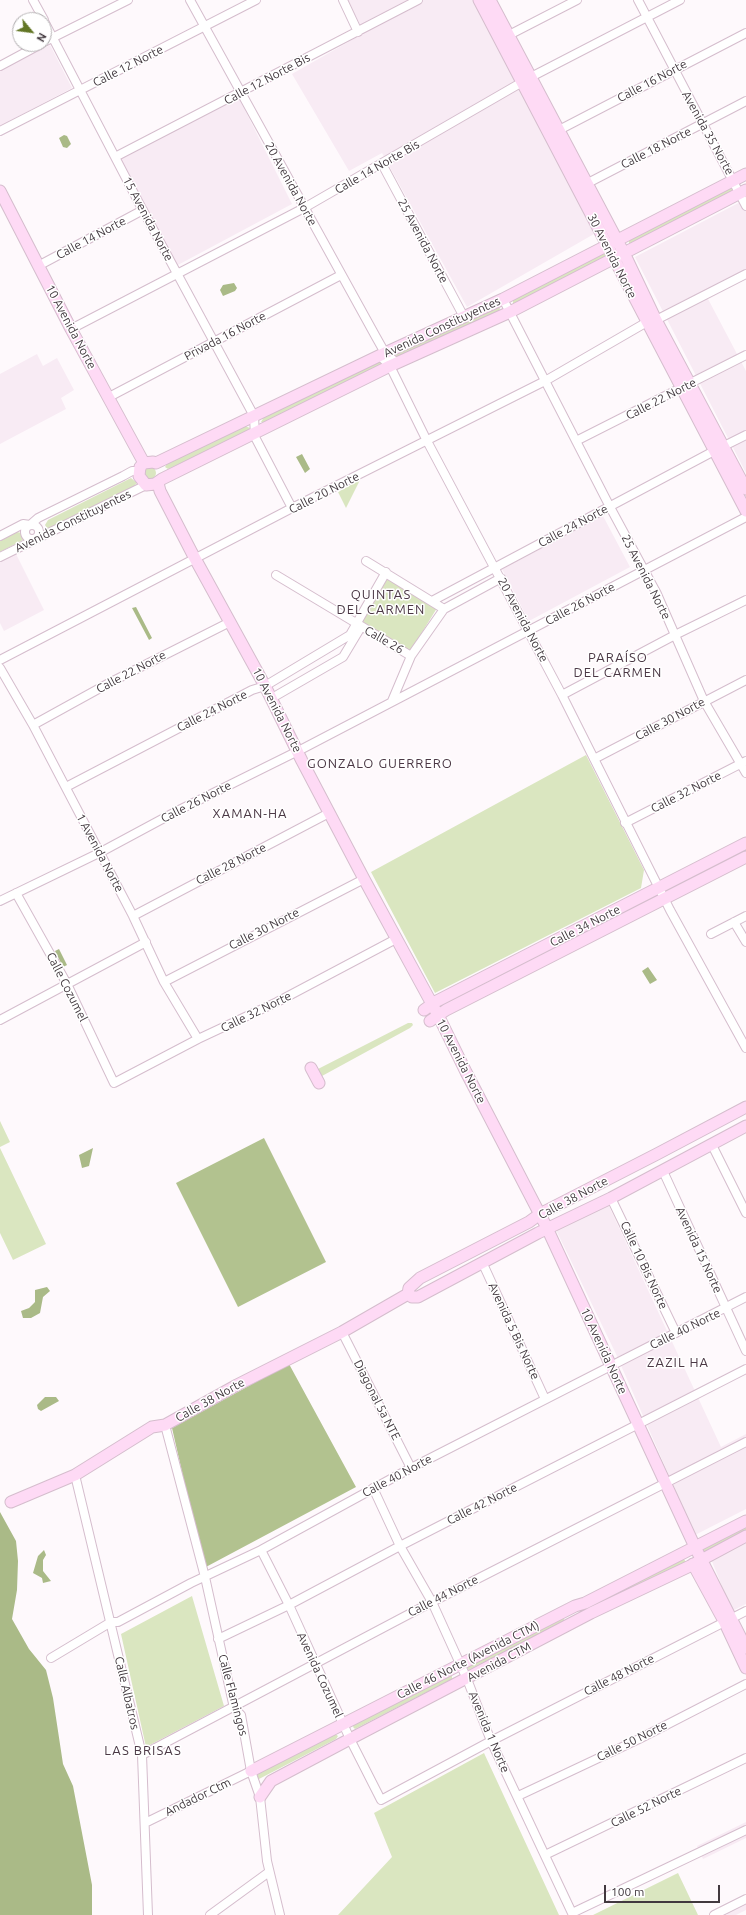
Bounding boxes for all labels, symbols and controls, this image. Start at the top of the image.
north arrow [12,12,52,52]
text: N [34,31,49,44]
street label: Calle 12 Norte [90,42,166,90]
street label: Calle 12 Norte Bis [221,50,313,108]
street label: Calle 16 Norte [615,57,689,105]
street label: Avenida 35 Norte [679,89,737,177]
street label: Calle 18 Norte [618,124,694,172]
street label: Calle 14 Norte Bis [332,137,422,197]
street label: 20 Avenida Norte [262,140,320,228]
street label: 15 Avenida Norte [120,174,176,264]
street label: 25 Avenida Norte [395,196,451,286]
street label: 30 Avenida Norte [584,211,640,301]
street label: Calle 14 Norte [54,214,128,262]
street label: 10 Avenida Norte [43,282,99,372]
street label: Avenida Constituyentes [381,294,503,360]
street label: Privada 16 Norte [182,308,268,364]
street label: Calle 22 Norte [623,375,699,423]
street label: Calle 20 Norte [286,469,362,517]
street label: Avenida Constituyentes [13,487,133,555]
street label: Calle 24 Norte [536,502,610,550]
street label: 25 Avenida Norte [618,532,674,622]
street label: 20 Avenida Norte [495,575,551,665]
street label: Calle 26 Norte [543,580,617,628]
district label: QUINTAS DEL CARMEN [337,587,425,618]
street label: Calle 26 [362,623,406,657]
street label: Calle 22 Norte [94,648,168,696]
district label: PARAÍSO DEL CARMEN [574,650,662,681]
street label: 10 Avenida Norte [249,665,305,755]
street label: Calle 24 Norte [174,687,250,735]
street label: Calle 30 Norte [633,695,707,743]
district label: GONZALO GUERRERO [307,756,453,772]
street label: Calle 32 Norte [648,768,724,816]
street label: Calle 26 Norte [158,778,234,826]
district label: XAMAN-HA [212,806,288,822]
street label: 1 Avenida Norte [73,811,127,895]
street label: Calle 28 Norte [193,840,269,888]
street label: Calle 34 Norte [547,902,623,950]
street label: Calle 30 Norte [226,905,302,953]
street label: Calle Cozumel [43,950,91,1024]
street label: Calle 32 Norte [218,989,294,1035]
street label: 10 Avenida Norte [433,1016,489,1106]
street label: Calle 38 Norte [536,1174,610,1222]
street label: Avenida 15 Norte [673,1205,725,1295]
street label: Calle 10 Bis Norte [617,1219,671,1311]
street label: Avenida 5 Bis Norte [485,1280,543,1382]
street label: 10 Avenida Norte [578,1306,630,1396]
street label: Calle 40 Norte [647,1306,723,1352]
district label: ZAZIL HA [647,1355,709,1371]
street label: Diagonal 5a NTE [351,1358,403,1442]
street label: Calle 38 Norte [173,1375,247,1425]
street label: Calle 40 Norte [360,1452,434,1500]
street label: Calle 42 Norte [444,1480,520,1528]
street label: Calle 44 Norte [405,1572,481,1620]
street label: Calle 46 Norte (Avenida CTM) [394,1618,542,1702]
street label: Avenida Cozumel [294,1630,346,1720]
street label: Avenida CTM [465,1639,533,1685]
street label: Calle 48 Norte [581,1651,657,1699]
street label: Calle Flamingos [215,1653,251,1737]
street label: Calle Albatros [112,1655,142,1731]
street label: Avenida 1 Norte [465,1689,513,1775]
street label: Calle 50 Norte [594,1718,670,1764]
district label: LAS BRISAS [104,1743,182,1759]
street label: Andador Ctm [163,1775,233,1819]
street label: Calle 52 Norte [608,1784,684,1830]
scale bar [606,1877,722,1903]
text: 100 m [611,1885,644,1898]

